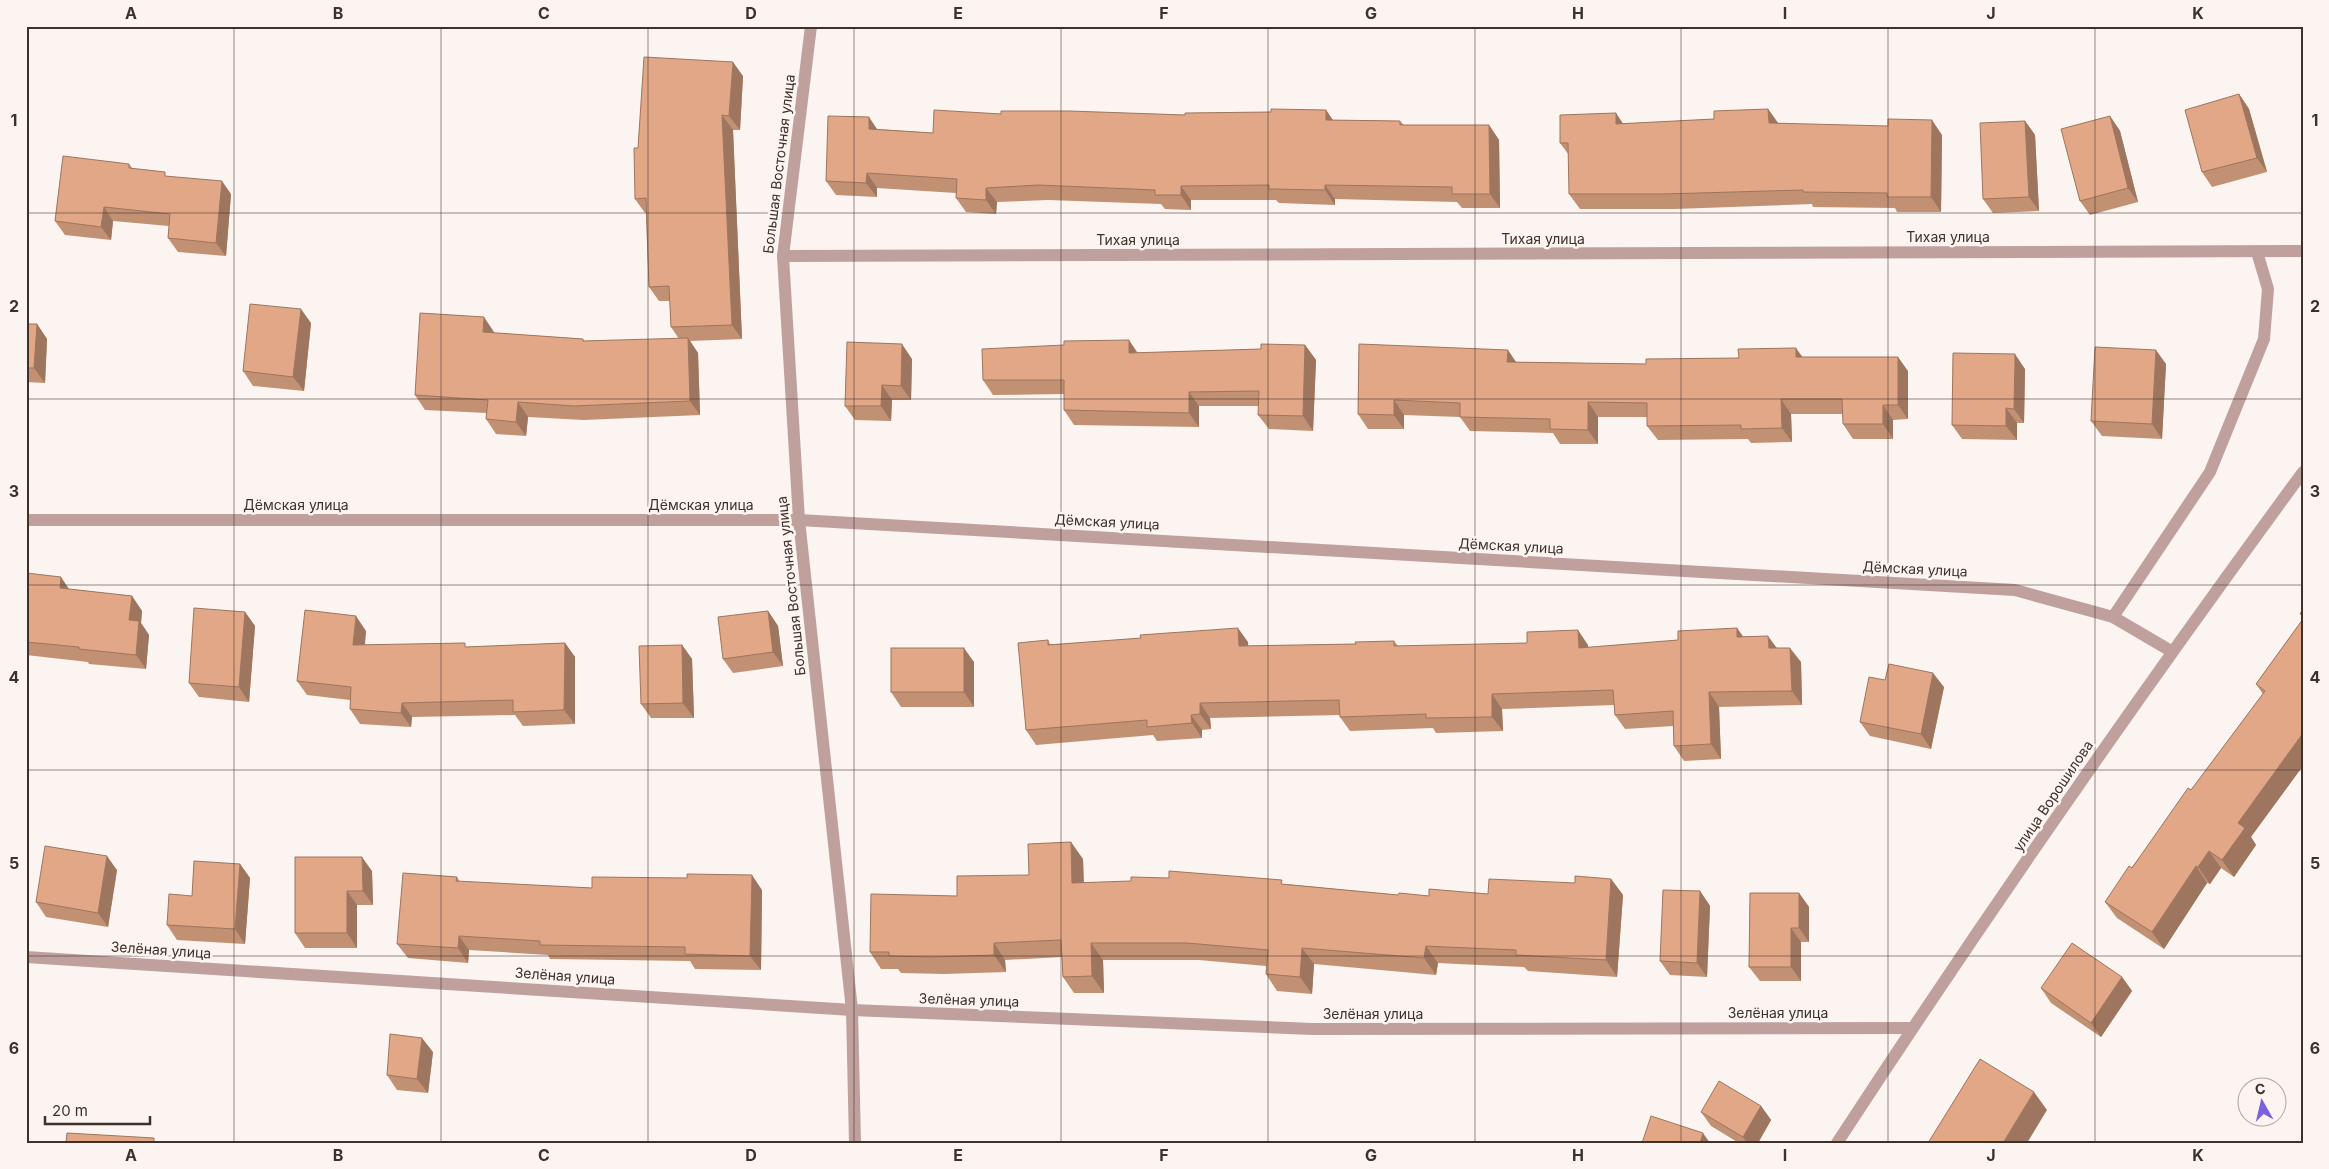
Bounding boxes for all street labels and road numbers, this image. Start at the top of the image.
street label: Большая Восточная улица [759,73,798,255]
street label: Тихая улица [1906,228,1990,245]
street label: Тихая улица [1501,230,1585,247]
street label: Тихая улица [1096,231,1180,248]
street label: Большая Восточная улица [773,495,808,677]
street label: Дёмская улица [243,496,349,513]
street label: Дёмская улица [648,496,754,513]
street label: Дёмская улица [1054,510,1160,533]
street label: Дёмская улица [1458,534,1564,557]
street label: Дёмская улица [1862,557,1968,580]
street label: улица Ворошилова [2009,737,2096,854]
street label: Зелёная улица [110,938,212,961]
street label: Зелёная улица [514,964,616,987]
street label: Зелёная улица [918,989,1020,1010]
street label: Зелёная улица [1728,1004,1828,1021]
street label: Зелёная улица [1323,1005,1423,1022]

